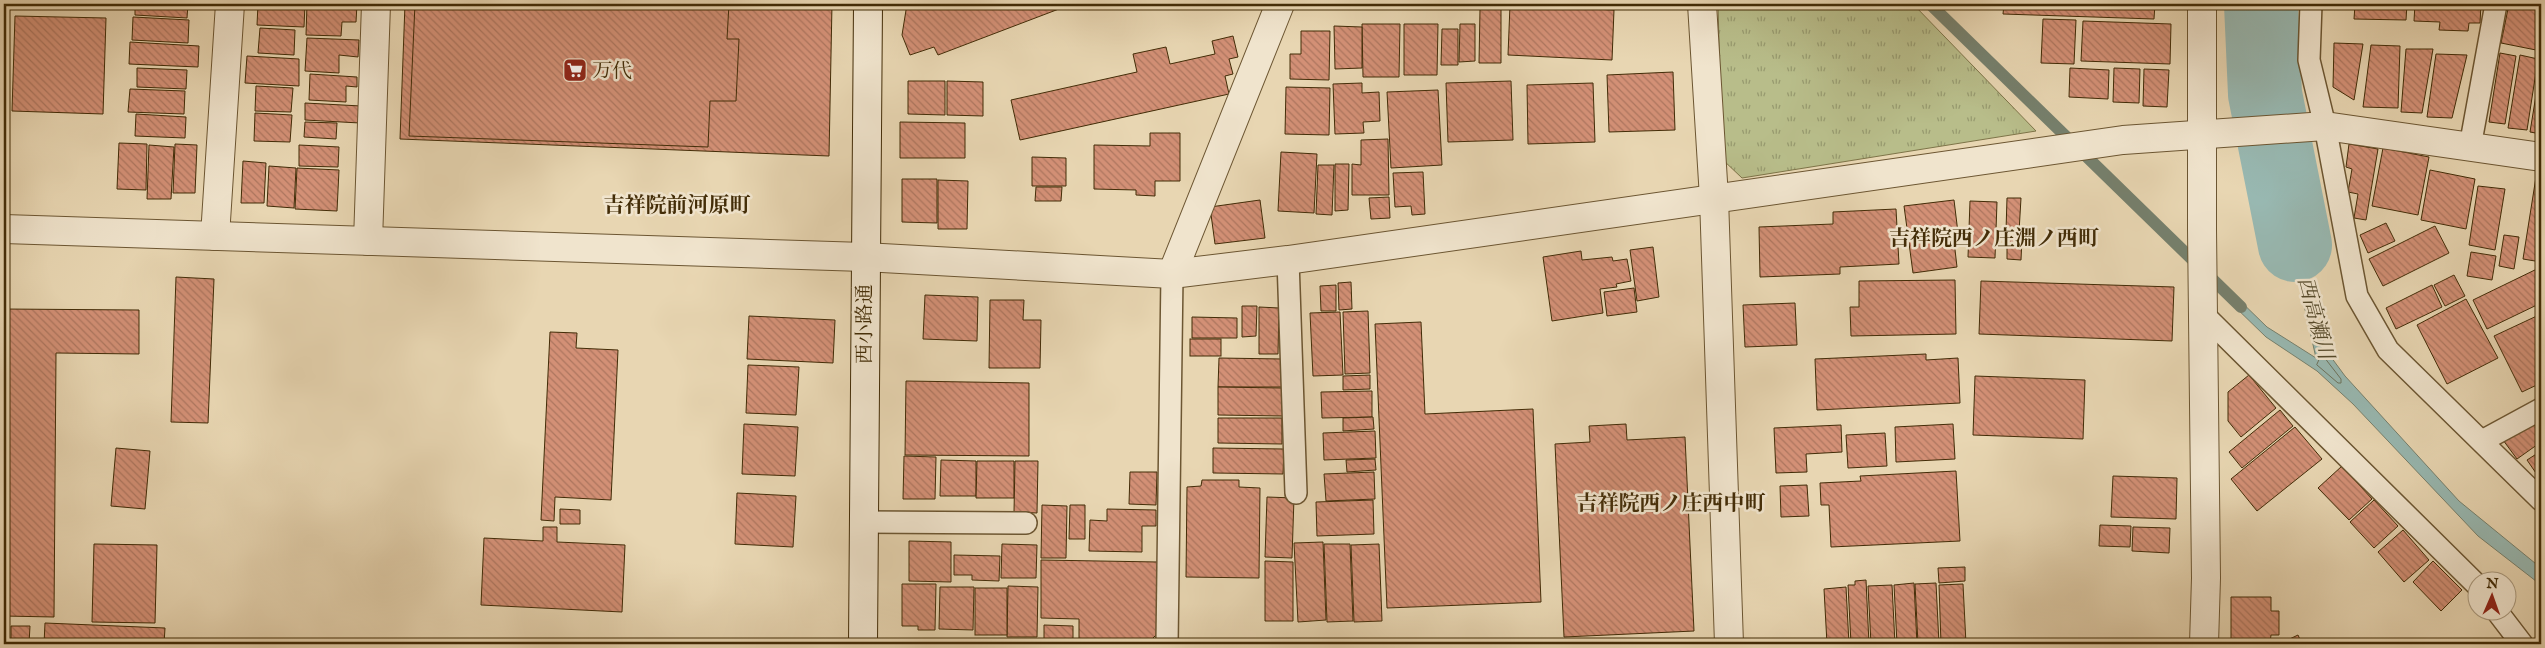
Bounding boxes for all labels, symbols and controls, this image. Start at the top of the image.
supermarket icon: 万代 [562,57,588,83]
place label: 万代 [592,59,632,84]
district label: 吉祥院前河原町 [604,193,751,220]
district label: 吉祥院西ノ庄淵ノ西町 [1889,226,2099,253]
water label: 西高瀬川 [2291,274,2339,364]
street label: 西小路通 [853,284,878,364]
district label: 吉祥院西ノ庄西中町 [1577,491,1766,518]
north arrow [2468,570,2518,620]
text: N [2485,575,2499,593]

